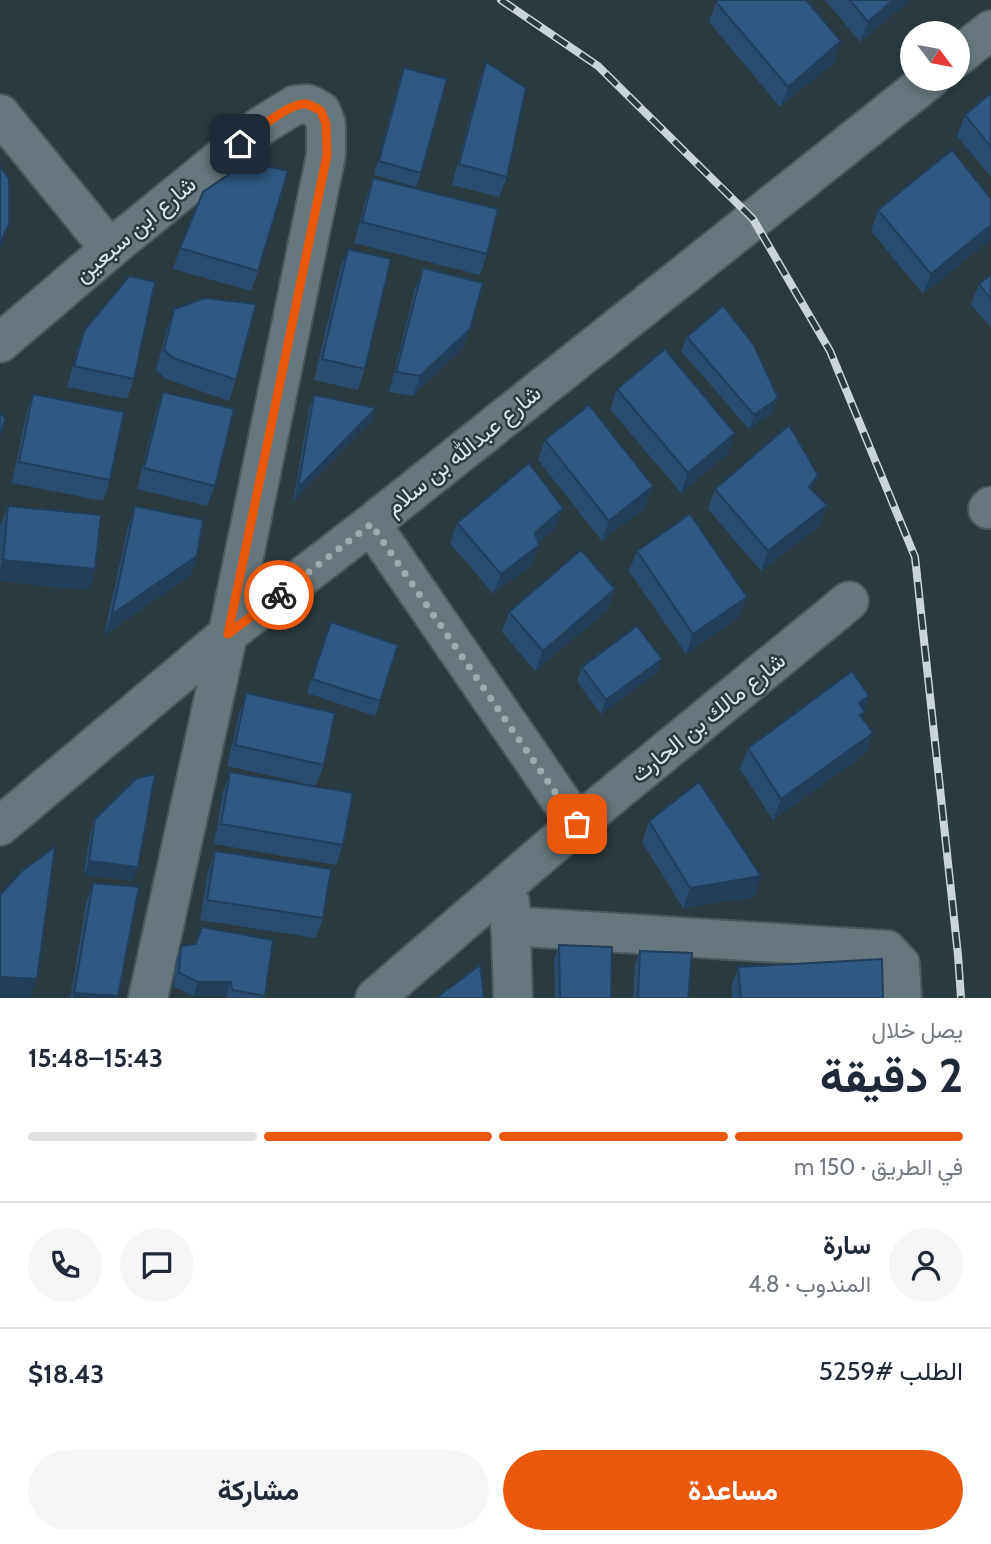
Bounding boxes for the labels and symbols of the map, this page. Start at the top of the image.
north arrow [900,21,970,91]
pin [210,114,270,174]
street label: شارع ابن سبعين [68,170,203,290]
street label: شارع عبدالله بن سلام [380,379,548,523]
courier [244,560,314,630]
street label: شارع مالك بن الحارث [625,646,792,789]
pin [547,794,607,854]

